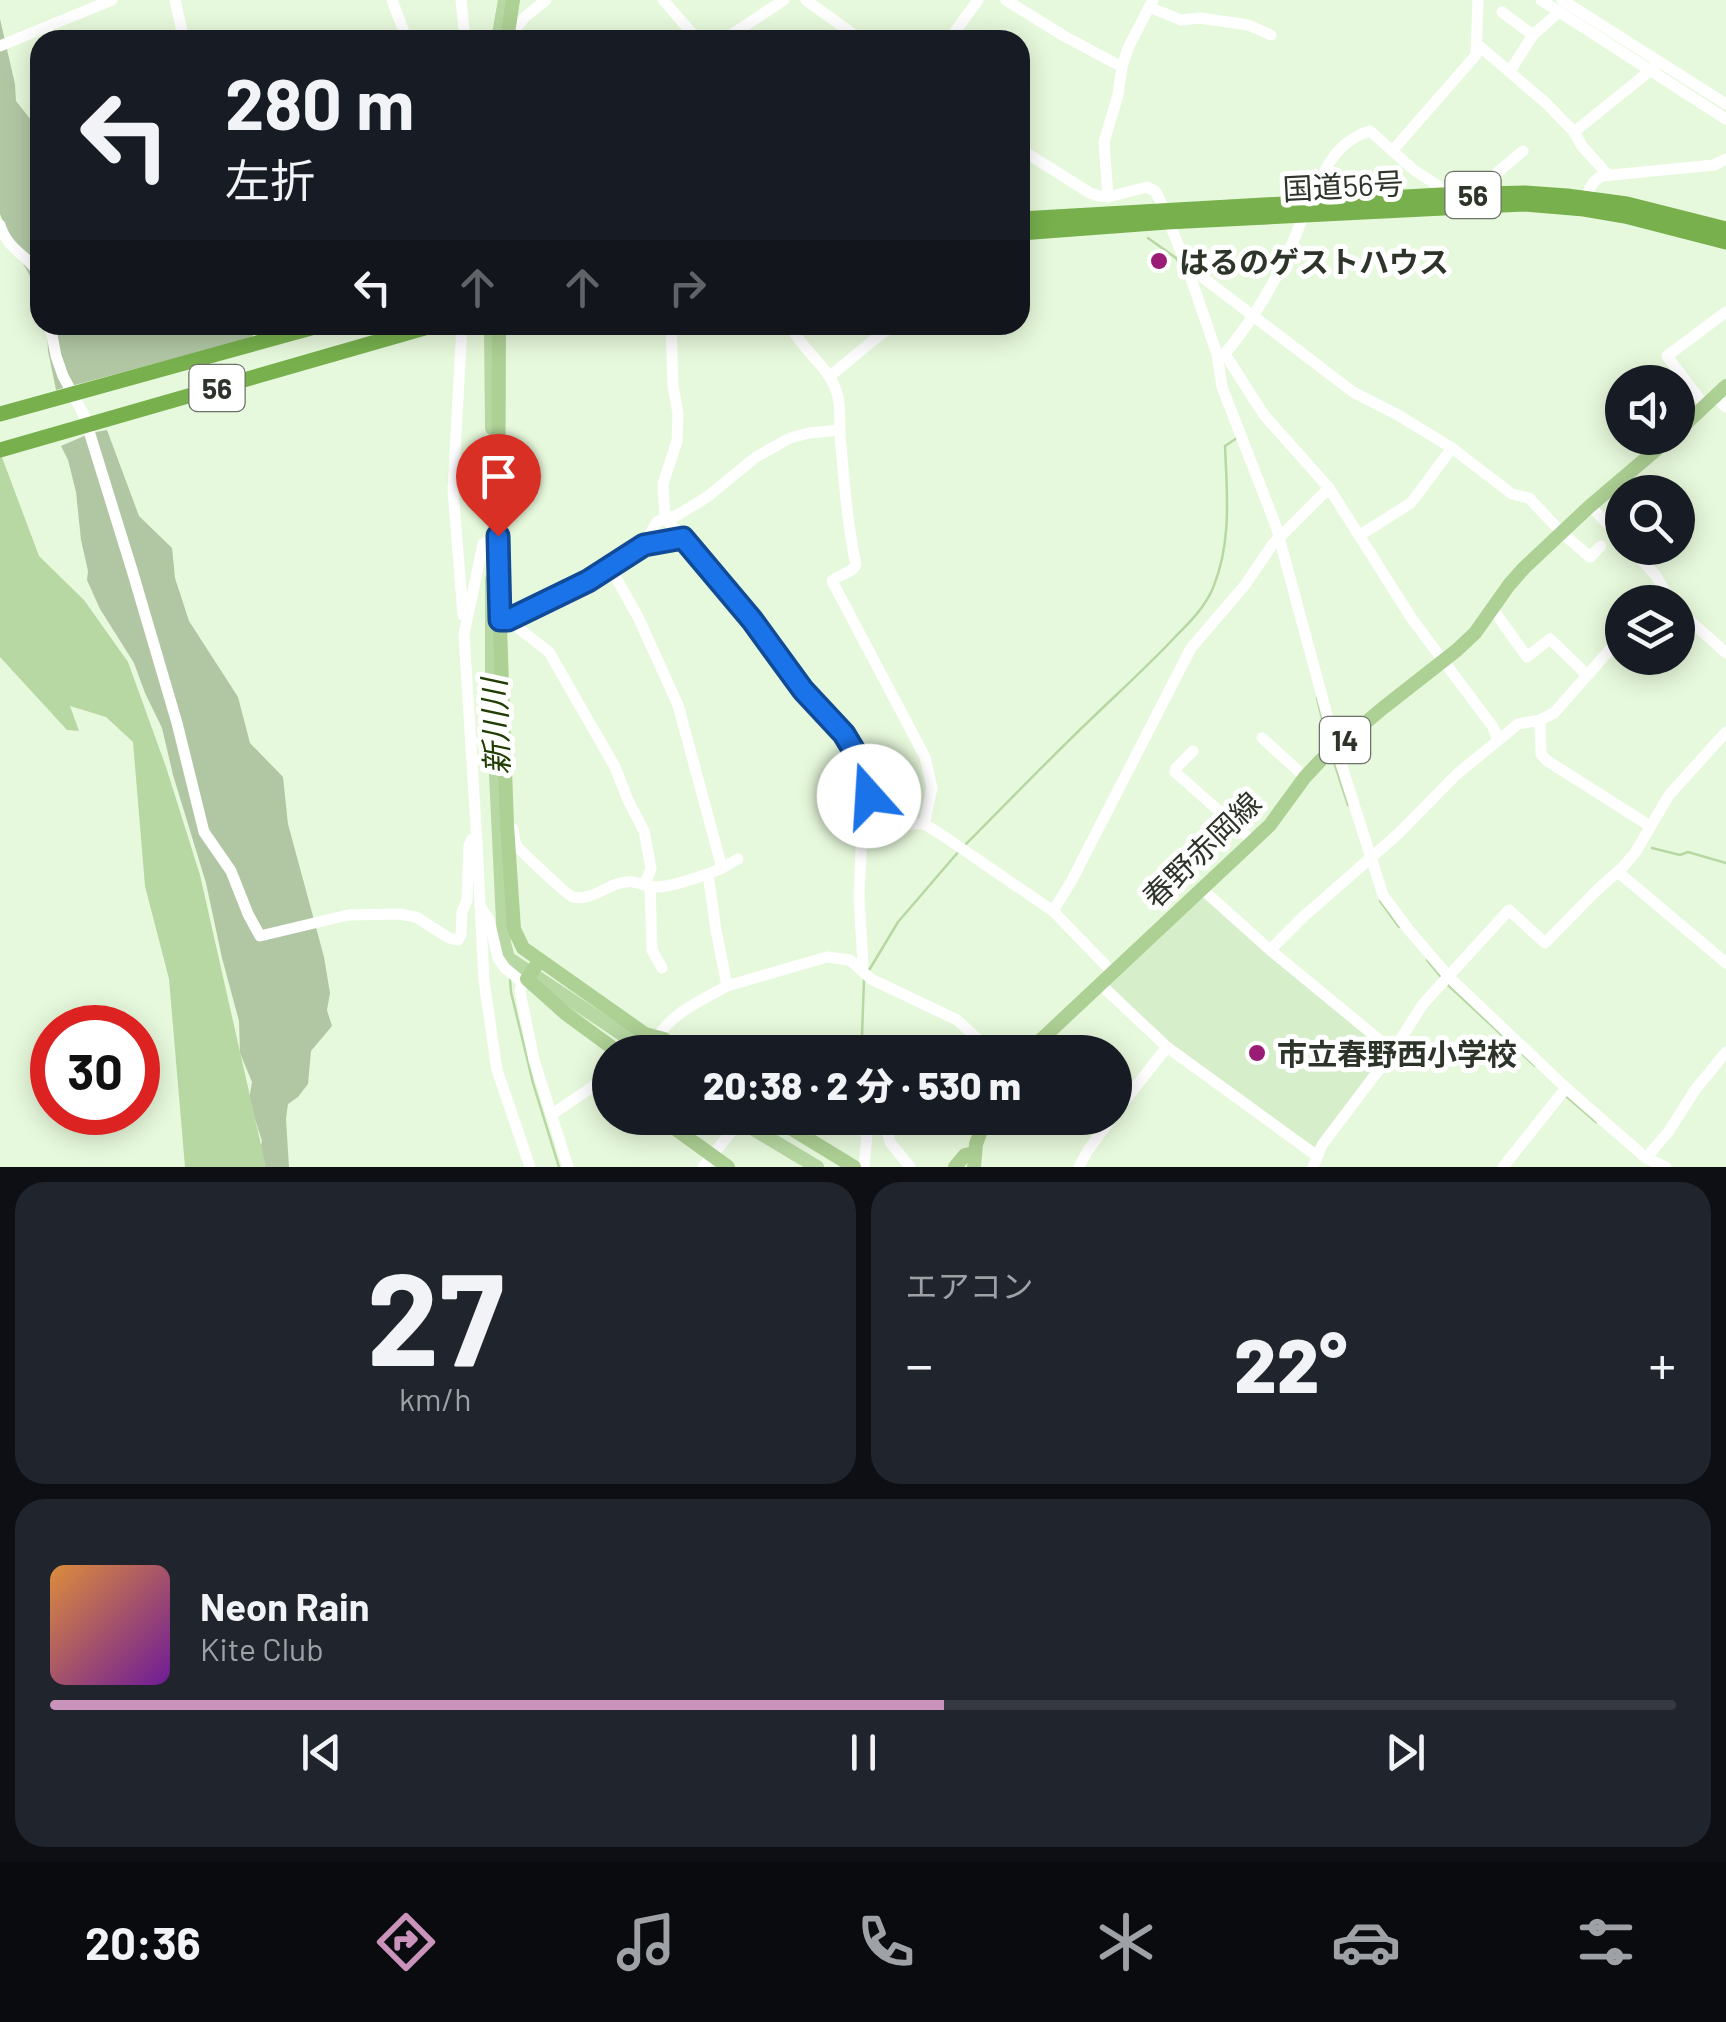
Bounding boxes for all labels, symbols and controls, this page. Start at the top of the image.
text: 280 m [225,60,414,144]
icon: left [60,70,190,200]
text: 左折 [225,152,315,206]
street label: 国道56号 [1282,164,1404,206]
road number: 56 [1446,172,1500,218]
place label: はるのゲストハウス [1179,243,1449,279]
marker: はるのゲストハウス [1148,250,1170,272]
icon: left [345,260,400,315]
icon: ahead [450,260,505,315]
icon: ahead [555,260,610,315]
icon: right [660,260,715,315]
road number: 56 [190,365,244,411]
map controls [1605,365,1695,675]
button: sound [1605,365,1695,455]
pin [456,434,541,537]
icon: arrive [471,449,526,504]
button: search [1605,475,1695,565]
button: layers [1605,585,1695,675]
water label: 新川川 [473,675,515,776]
road number: 14 [1320,717,1370,763]
position arrow [817,744,921,848]
street label: 春野赤岡線 [1135,784,1267,914]
speed limit sign: 30 [30,1005,160,1135]
place label: 市立春野西小学校 [1277,1035,1517,1071]
marker: 市立春野西小学校 [1246,1042,1268,1064]
text: 20:38 · 2 分 · 530 m [703,1062,1021,1108]
text: 27 [367,1236,504,1392]
text: エアコン [906,1266,1034,1304]
text: 22° [1234,1318,1347,1408]
text: − [906,1330,933,1396]
text: + [1648,1330,1676,1396]
text: km/h [399,1379,471,1417]
text: Neon Rain [200,1583,369,1629]
text: Kite Club [200,1629,324,1667]
icon: previous [294,1725,349,1780]
icon: pause [836,1725,891,1780]
icon: next [1378,1725,1433,1780]
icon: directions [371,1907,441,1977]
icon: music [611,1907,681,1977]
icon: phone [851,1907,921,1977]
icon: climate [1091,1907,1161,1977]
icon: car [1331,1907,1401,1977]
icon: filters [1571,1907,1641,1977]
text: 20:36 [85,1915,201,1969]

